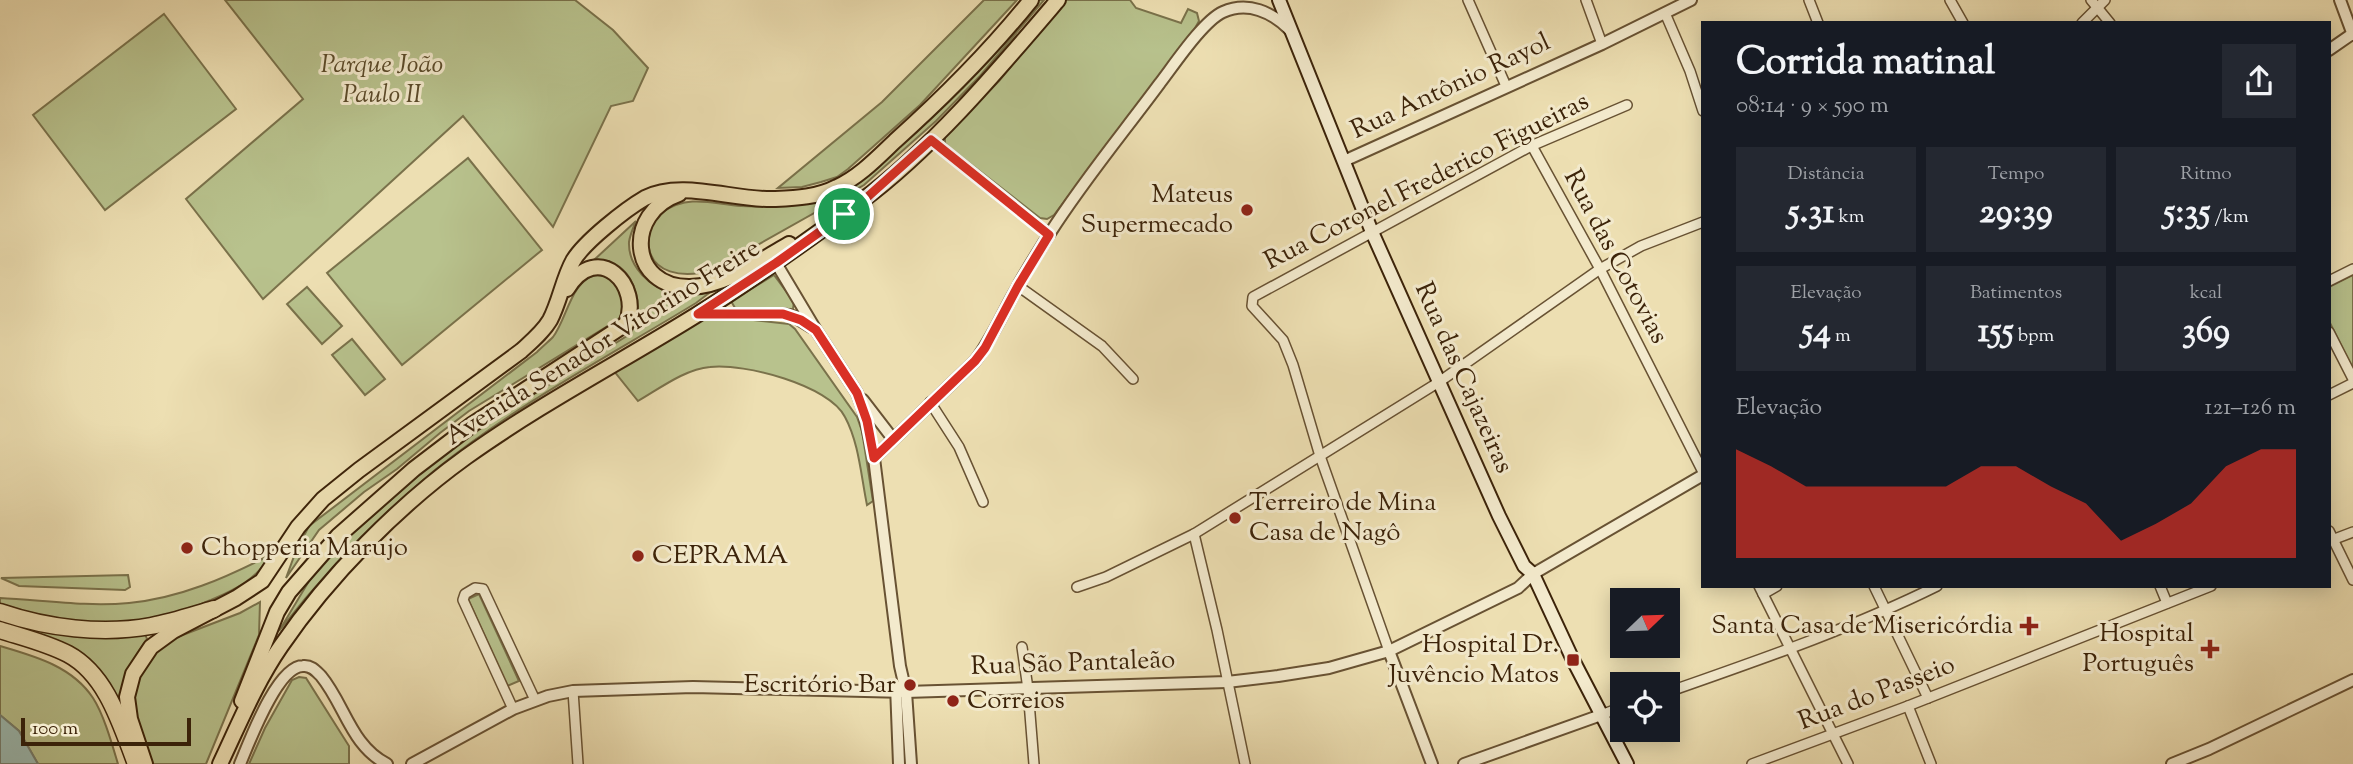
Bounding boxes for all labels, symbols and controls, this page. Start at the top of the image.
street label: Rua Antônio Rayol [1345,25,1557,149]
text: Corrida matinal [1736,37,1995,91]
button: share [2222,44,2296,118]
park label: Parque João Paulo II [321,47,443,114]
street label: Rua Coronel Frederico Figueiras [1258,84,1596,280]
text: 08:14 · 9 × 590 m [1736,90,1889,123]
text: Distância [1788,161,1864,188]
text: Tempo [1987,161,2045,188]
text: Ritmo [2180,161,2232,188]
street label: Rua das Cotovias [1553,163,1677,351]
place label: Mateus Supermecado [1081,177,1233,244]
pin [814,184,874,244]
text: 5.31 [1788,188,1834,239]
text: 29:39 [1979,188,2053,239]
text: 5:35 [2163,188,2210,239]
icon: arrive [825,195,863,233]
marker: Mateus Supermecado [1239,202,1255,218]
text: km [1834,204,1864,231]
text: /km [2210,204,2249,231]
street label: Avenida Senador Vitorino Freire [438,231,768,455]
street label: Rua das Cajazeiras [1404,277,1522,479]
text: Elevação [1790,280,1862,307]
text: Batimentos [1970,280,2062,307]
text: kcal [2190,280,2222,307]
text: 54 [1801,307,1831,358]
text: 155 [1978,307,2014,358]
text: 369 [2182,307,2230,358]
text: m [1831,323,1851,350]
text: bpm [2014,323,2054,350]
text: Elevação [1736,392,1822,425]
text: 121–126 m [2205,392,2296,425]
place label: Terreiro de Mina Casa de Nagô [1249,485,1436,552]
marker: Terreiro de Mina Casa de Nagô [1227,510,1243,526]
place label: Chopperia Marujo [201,530,408,567]
place label: CEPRAMA [652,538,788,575]
marker: Chopperia Marujo [179,540,195,556]
marker: CEPRAMA [630,548,646,564]
north arrow [1610,588,1680,658]
map controls [1610,588,1680,742]
place label: Santa Casa de Misericórdia [1711,608,2013,645]
marker: Santa Casa de Misericórdia [2019,616,2039,636]
place label: Hospital Português [2083,616,2194,683]
place label: Hospital Dr. Juvêncio Matos [1387,627,1559,694]
marker: Hospital Português [2200,639,2220,659]
street label: Rua São Pantaleão [970,642,1176,686]
street label: Rua do Passeio [1793,647,1961,741]
marker: Hospital Dr. Juvêncio Matos [1565,652,1581,668]
place label: Escritório Bar [744,667,896,704]
button: locate [1610,672,1680,742]
marker: Escritório Bar [902,677,918,693]
place label: Correios [967,683,1065,720]
marker: Correios [945,693,961,709]
scale bar [21,715,191,747]
text: 100 m [32,716,78,743]

